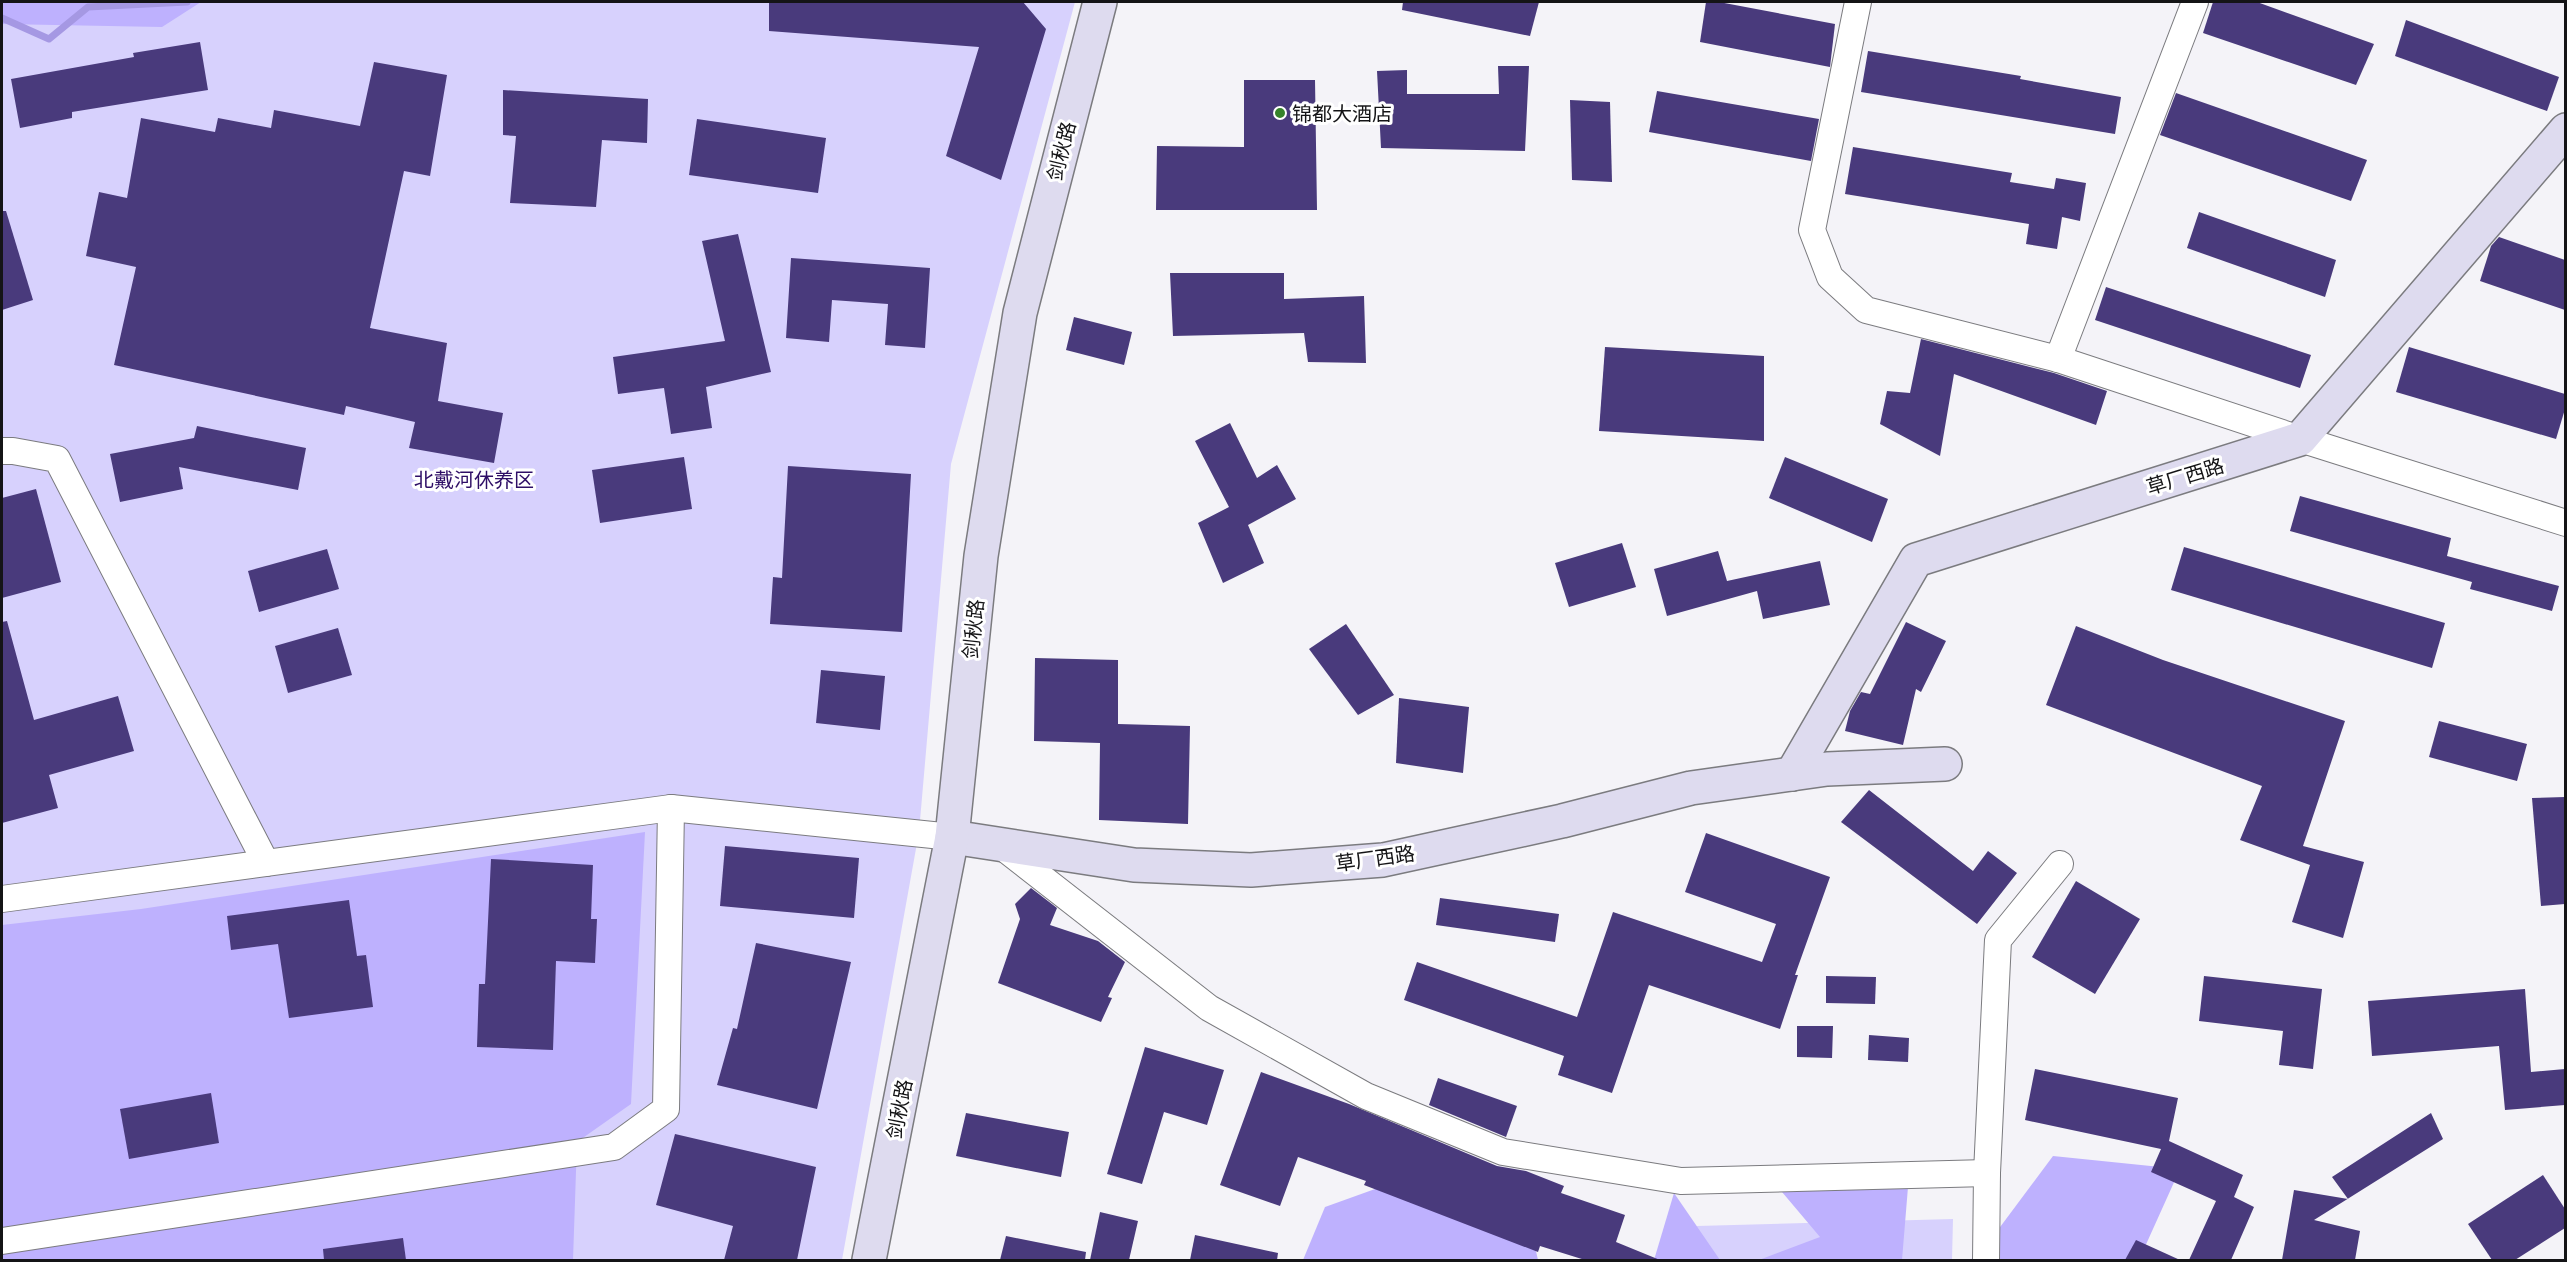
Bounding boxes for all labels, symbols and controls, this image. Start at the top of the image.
place label: 锦都大酒店 [1292,100,1392,127]
marker: 锦都大酒店 [1273,106,1287,120]
street label: 剑秋路 [1041,119,1081,183]
street label: 草厂西路 [2143,451,2227,501]
park label: 北戴河休养区 [414,466,534,493]
street label: 剑秋路 [956,598,990,660]
street label: 草厂西路 [1334,839,1416,877]
street label: 剑秋路 [880,1077,918,1141]

